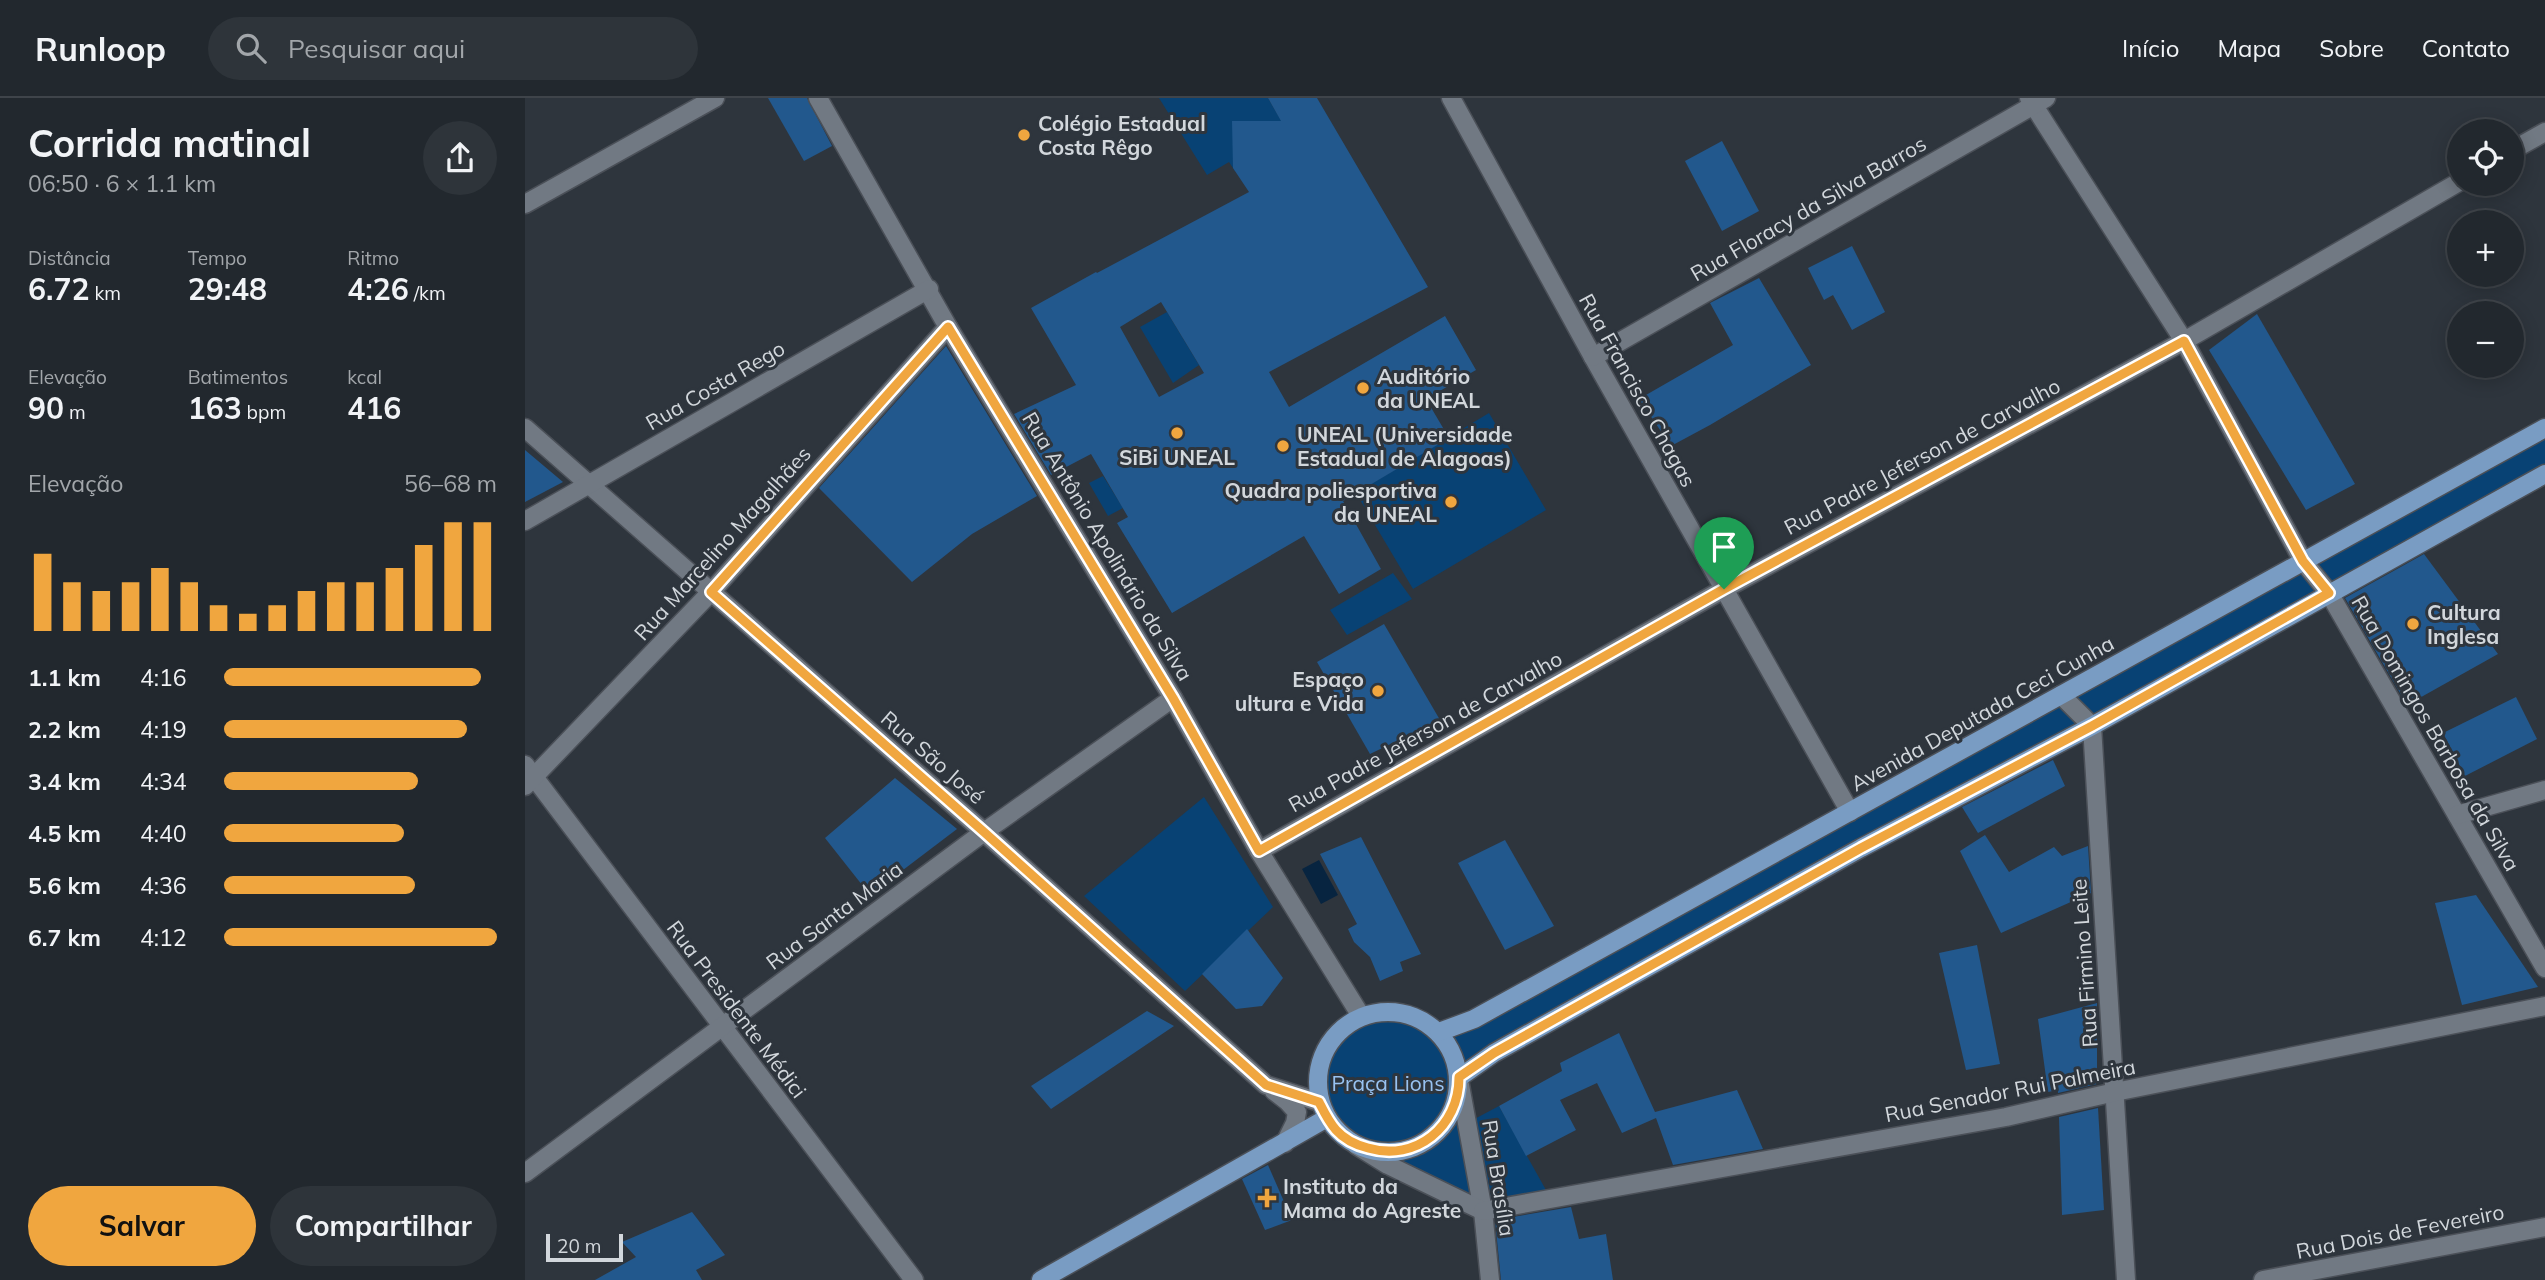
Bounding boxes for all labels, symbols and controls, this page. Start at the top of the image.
search box [208,17,698,80]
text: Runloop [35,28,166,69]
icon: search [232,29,270,67]
text: Pesquisar aqui [288,32,465,65]
text: Início [2122,33,2179,63]
text: Mapa [2217,33,2281,63]
text: Sobre [2319,33,2384,63]
text: Contato [2422,33,2510,63]
place label: Colégio Estadual Costa Rêgo [1038,110,1206,160]
text: Corrida matinal [28,119,311,167]
map controls [2447,119,2524,378]
button: locate [2447,119,2524,196]
button: share [423,121,497,195]
marker: Colégio Estadual Costa Rêgo [1016,127,1032,143]
street label: Rua Floracy da Silva Barros [1685,130,1931,286]
text: 06:50 · 6 × 1.1 km [28,169,216,198]
button: + [2447,210,2524,287]
text: Distância [28,246,111,270]
text: Tempo [188,246,247,270]
text: Ritmo [347,246,399,270]
text: 6.72 [28,270,89,308]
text: 29:48 [188,270,267,308]
text: 4:26 [347,270,409,308]
text: km [89,281,121,305]
text: /km [409,281,446,305]
street label: Rua Francisco Chagas [1574,289,1702,491]
button: − [2447,301,2524,378]
street label: Rua Costa Rego [641,335,789,435]
place label: Auditório da UNEAL [1377,363,1480,413]
text: Elevação [28,365,107,389]
text: Batimentos [188,365,288,389]
text: kcal [347,365,382,389]
street label: Rua Padre Jeferson de Carvalho [1779,372,2065,540]
marker: Auditório da UNEAL [1355,380,1371,396]
text: 90 [28,389,64,427]
text: 163 [188,389,242,427]
text: 416 [347,389,401,427]
text: m [64,400,86,424]
text: bpm [242,400,286,424]
street label: Rua Antônio Apolinário da Silva [1017,407,1199,685]
place label: UNEAL (Universidade Estadual de Alagoas) [1297,421,1512,471]
marker: SiBi UNEAL [1169,425,1185,441]
marker: UNEAL (Universidade Estadual de Alagoas) [1275,438,1291,454]
street label: Rua Marcelino Magalhães [628,441,816,645]
place label: SiBi UNEAL [1119,444,1235,470]
text: Elevação [28,469,123,498]
text: 56–68 m [404,469,497,498]
place label: Quadra poliesportiva da UNEAL [1225,477,1437,527]
marker: Quadra poliesportiva da UNEAL [1443,494,1459,510]
pin [1694,517,1754,589]
icon: arrive [1705,528,1743,566]
street label: Rua Domingos Barbosa da Silva [2346,591,2526,875]
place label: Cultura Inglesa [2427,599,2501,649]
marker: Cultura Inglesa [2405,616,2421,632]
street label: Avenida Deputada Ceci Cunha [1846,630,2118,796]
street label: Rua Padre Jeferson de Carvalho [1284,645,1566,817]
text: 1.1 km [28,663,101,692]
text: 4:16 [140,663,187,692]
place label: Espaço ultura e Vida [1235,666,1364,716]
marker: Espaço ultura e Vida [1370,683,1386,699]
street label: Rua São José [876,705,990,809]
text: 2.2 km [28,715,101,744]
text: 4:19 [140,715,187,744]
text: 3.4 km [28,767,101,796]
text: 4:34 [140,767,187,796]
text: 4.5 km [28,819,101,848]
text: 4:40 [140,819,187,848]
street label: Rua Santa Maria [761,855,907,975]
text: 5.6 km [28,871,101,900]
text: 4:36 [140,871,187,900]
street label: Rua Firmino Leite [2065,878,2103,1048]
street label: Rua Presidente Médici [662,915,812,1103]
text: 6.7 km [28,923,101,952]
text: 4:12 [140,923,187,952]
street label: Rua Senador Rui Palmeira [1883,1053,2137,1127]
park label: Praça Lions [1331,1070,1445,1096]
street label: Rua Brasília [1477,1118,1521,1238]
place label: Instituto da Mama do Agreste [1283,1173,1461,1223]
button: Salvar [28,1186,256,1266]
button: Compartilhar [270,1186,497,1266]
marker: Instituto da Mama do Agreste [1257,1188,1277,1208]
street label: Rua Dois de Fevereiro [2294,1198,2506,1264]
scale bar [546,1231,623,1263]
text: 20 m [557,1234,601,1258]

